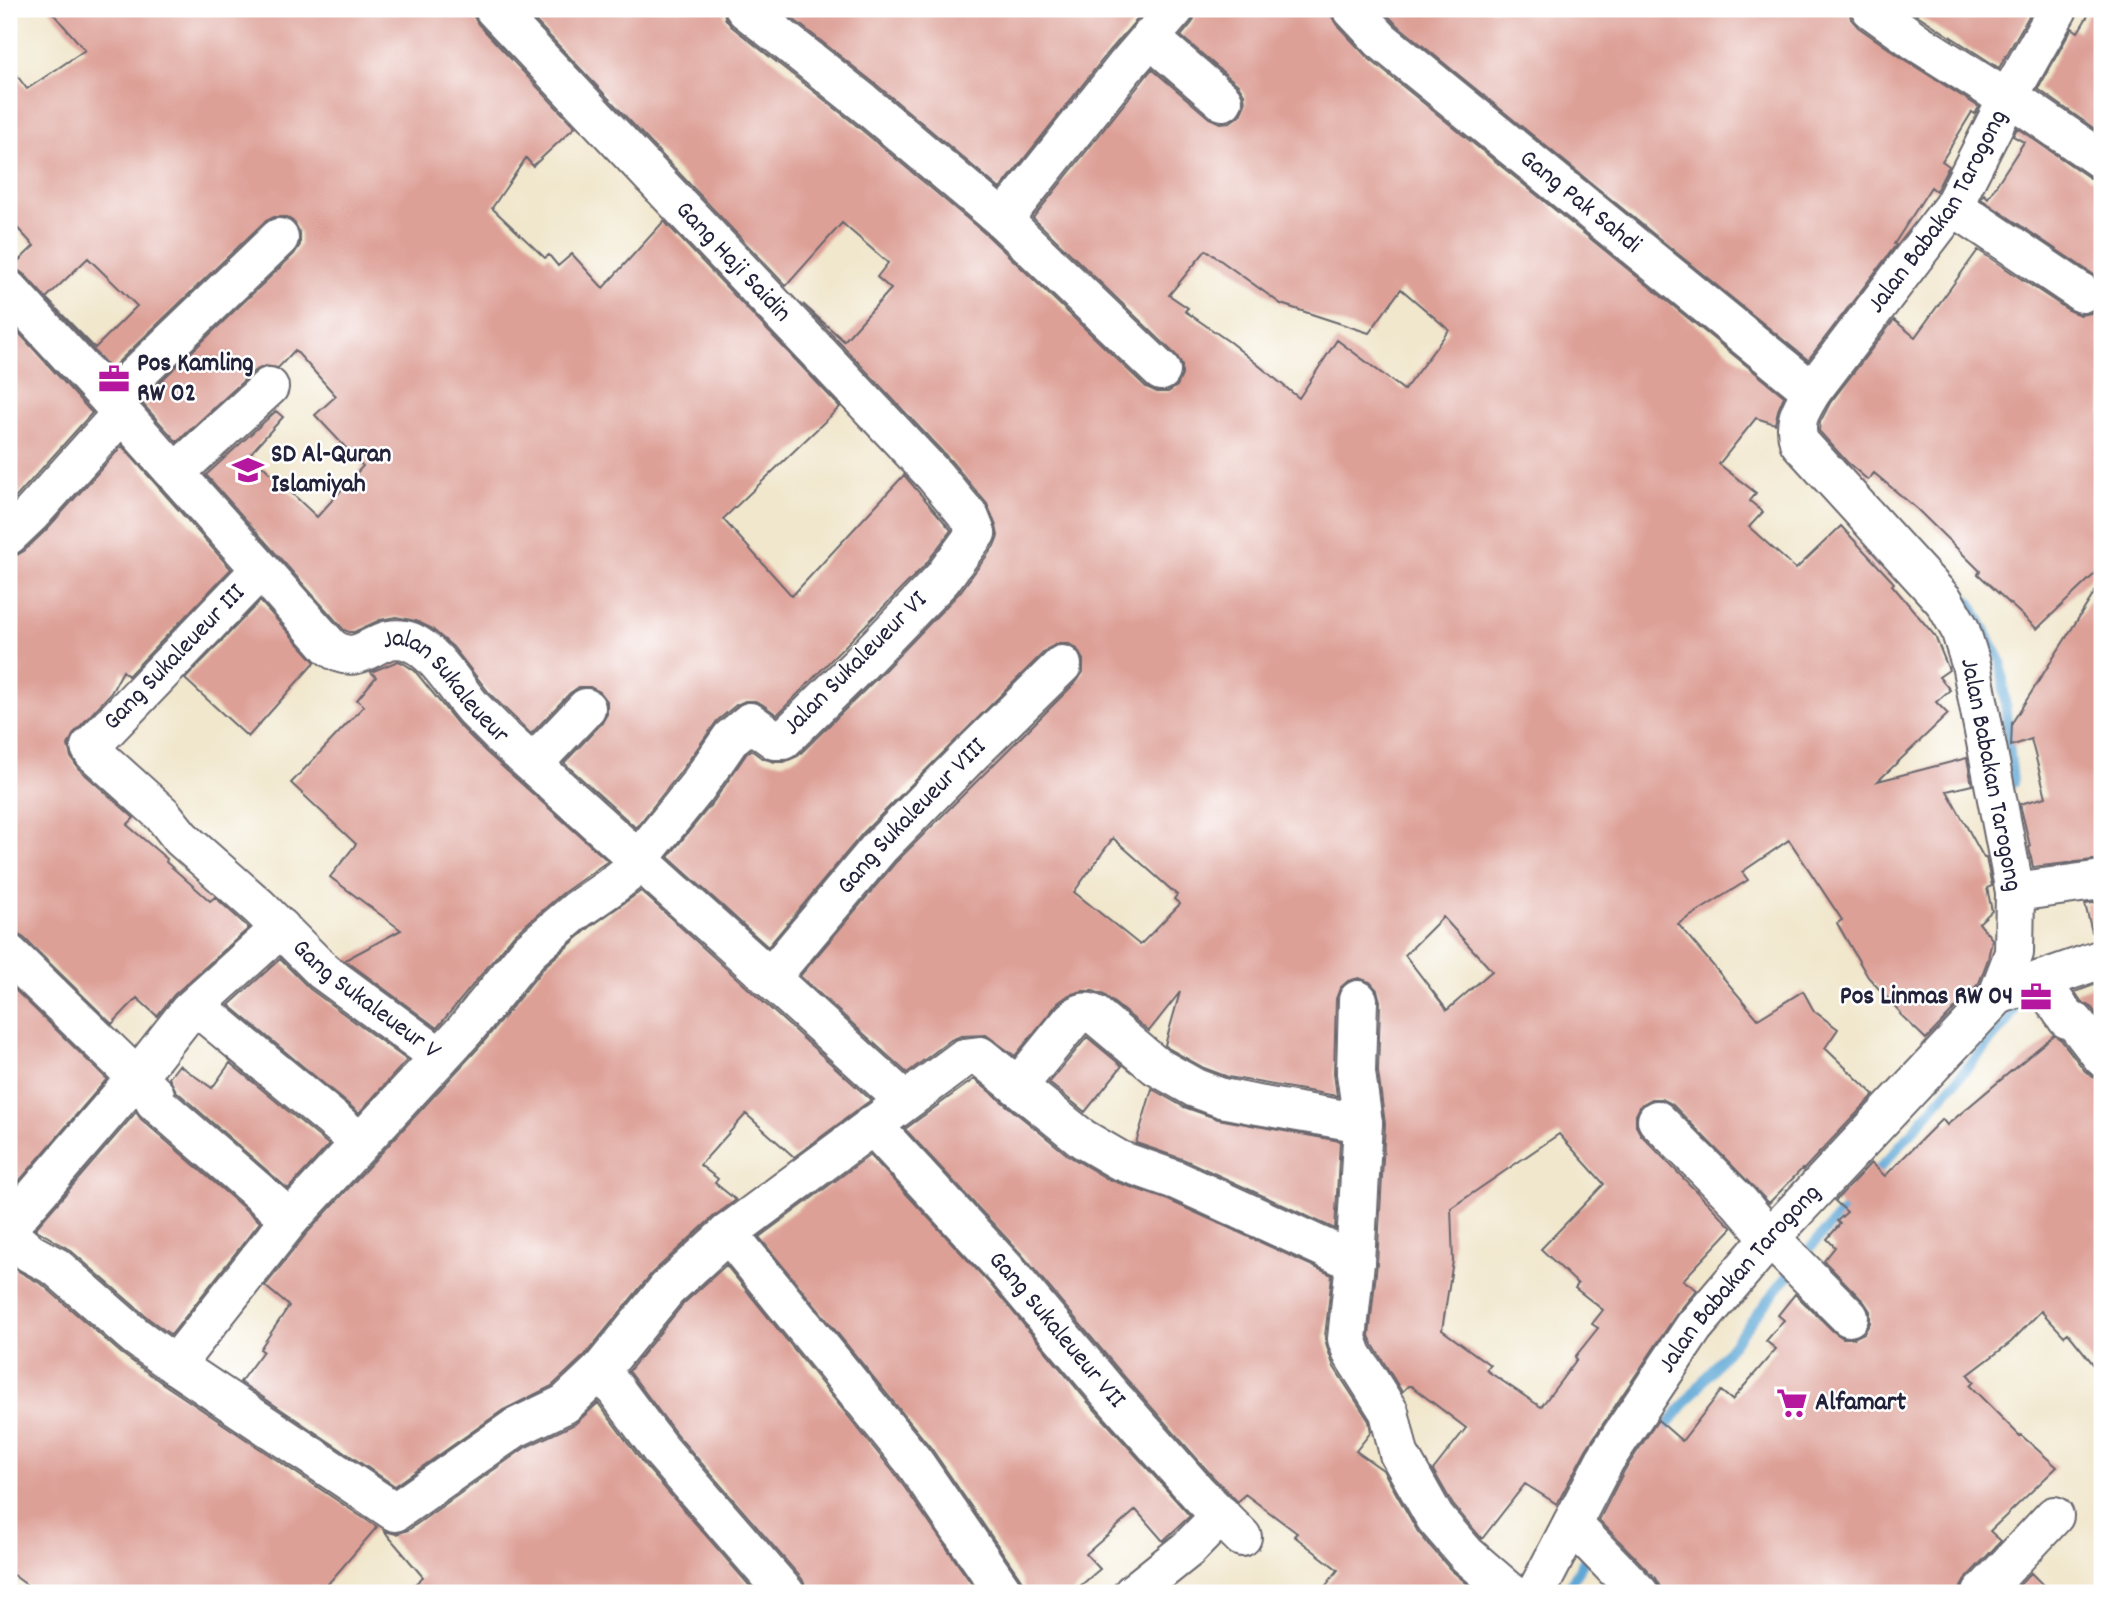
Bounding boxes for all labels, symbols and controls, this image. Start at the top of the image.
street label: Jalan Babakan Tarogong [1859,103,2018,322]
street label: Gang Pak Sahdi [1511,141,1649,263]
street label: Gang Haji Saidin [666,193,800,331]
place label: Pos Kamling RW 02 [137,346,254,413]
office icon: Pos Kamling RW 02 [97,362,131,396]
place label: SD Al-Quran Islamiyah [271,437,391,504]
school or university icon: SD Al-Quran Islamiyah [231,453,265,487]
street label: Gang Sukaleueur III [95,576,255,740]
street label: Jalan Sukaleueur VI [775,583,937,745]
street label: Jalan Sukaleueur [378,621,517,753]
street label: Jalan Babakan Tarogong [1949,655,2031,895]
street label: Gang Sukaleueur VIII [828,730,995,903]
street label: Gang Sukaleueur V [283,931,449,1070]
place label: Pos Linmas RW 04 [1840,979,2013,1016]
office icon: Pos Linmas RW 04 [2019,980,2053,1014]
street label: Jalan Babakan Tarogong [1649,1176,1830,1381]
street label: Gang Sukaleueur VII [979,1243,1134,1417]
place label: Alfamart [1815,1385,1906,1422]
supermarket icon: Alfamart [1775,1386,1809,1420]

